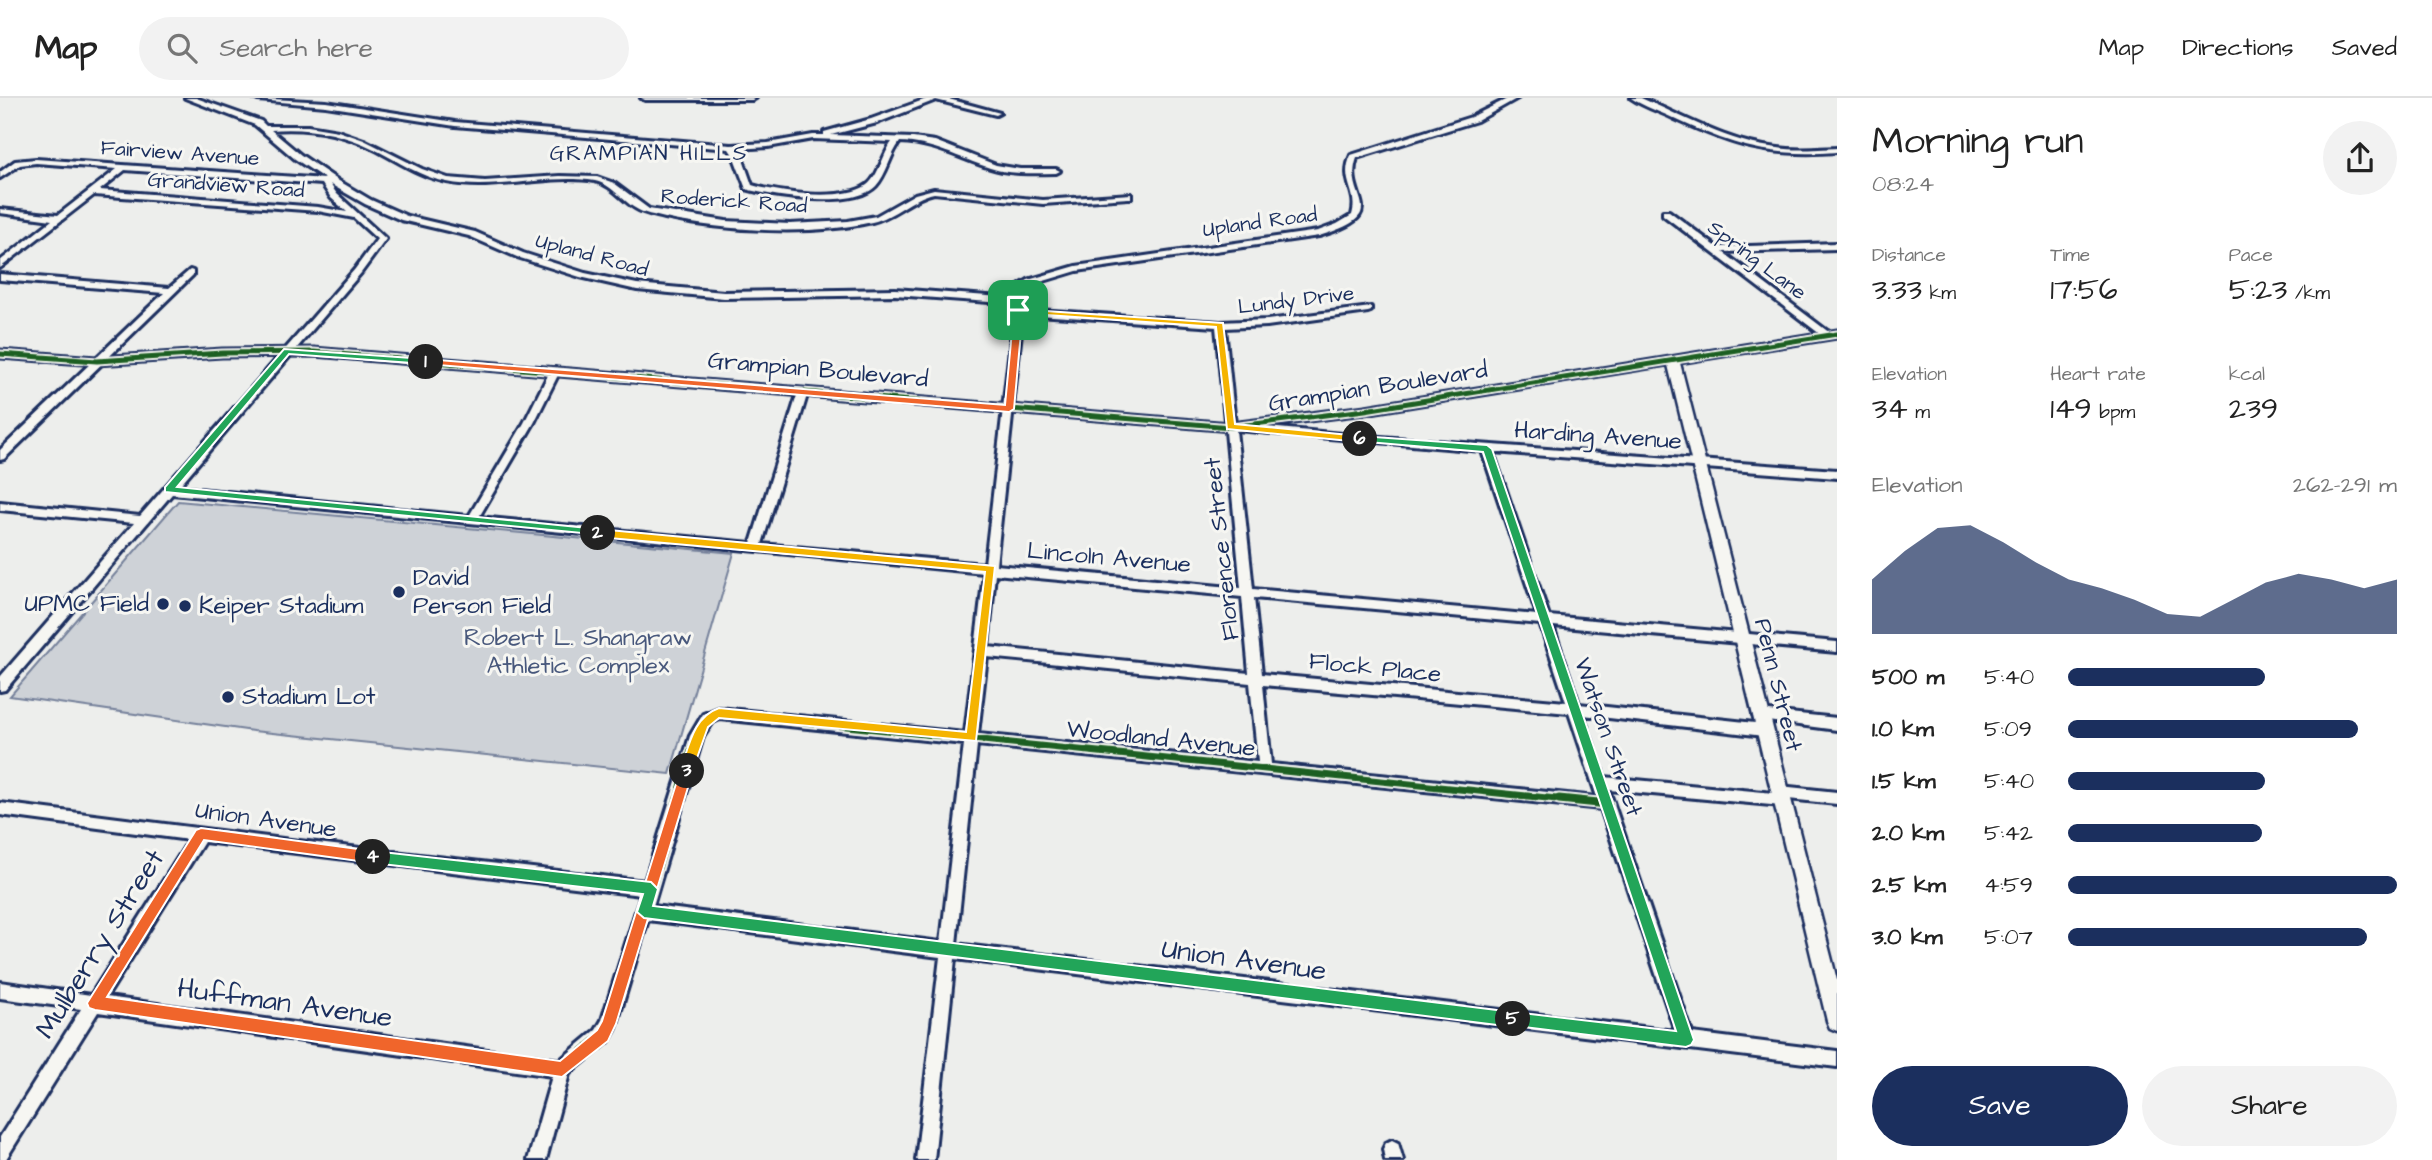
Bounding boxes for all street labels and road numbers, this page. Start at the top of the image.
street label: Fairview Avenue [100,133,260,173]
street label: Grandview Road [147,165,306,205]
street label: Roderick Road [660,181,808,221]
street label: Upland Road [1201,200,1320,245]
street label: Spring Lane [1700,213,1812,308]
street label: Upland Road [532,226,652,285]
street label: Lundy Drive [1236,278,1356,324]
street label: Grampian Boulevard [706,343,930,397]
street label: Grampian Boulevard [1266,353,1490,421]
street label: Harding Avenue [1513,413,1683,460]
street label: Florence Street [1195,455,1249,642]
street label: Lincoln Avenue [1026,534,1192,582]
street label: Penn Street [1745,615,1811,755]
street label: Flock Place [1307,644,1443,692]
street label: Watson Street [1565,653,1651,821]
street label: Woodland Avenue [1065,712,1257,766]
street label: Union Avenue [193,793,339,847]
street label: Mulberry Street [26,841,176,1047]
street label: Union Avenue [1159,929,1329,991]
street label: Huffman Avenue [175,969,395,1037]

